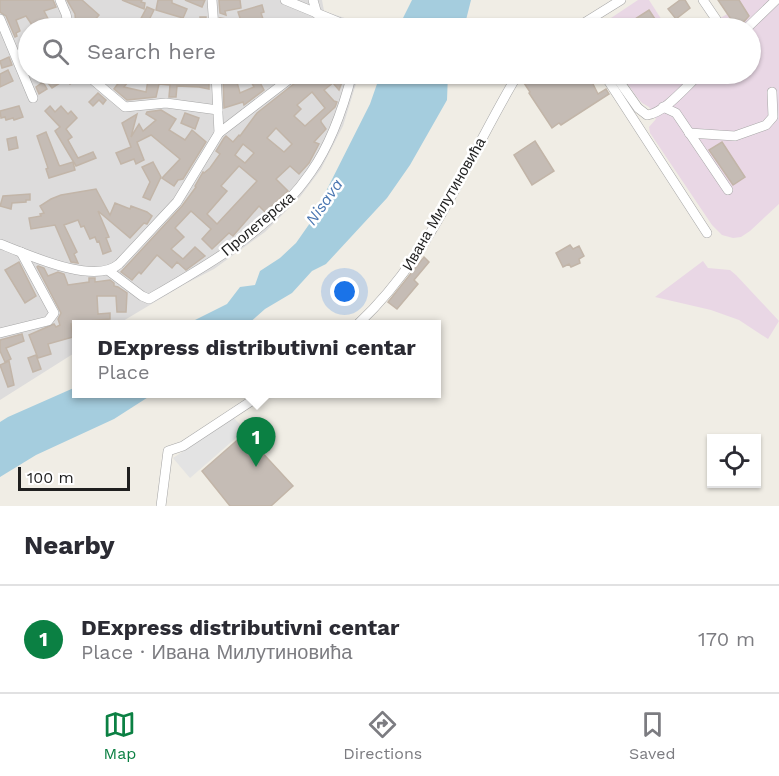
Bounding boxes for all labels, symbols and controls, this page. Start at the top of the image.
search box [18,18,761,84]
icon: search [39,35,72,68]
text: Search here [87,39,216,64]
street label: Ивана Милутиновића [399,134,490,274]
water label: Nisava [301,175,347,229]
street label: Пролетерска [218,188,299,260]
your location [330,277,359,306]
popup [72,320,441,398]
text: DExpress distributivni centar [97,335,416,360]
text: Place [97,360,150,384]
pin: 1 [236,418,276,467]
map controls [707,434,761,488]
button: locate [707,434,761,488]
scale bar [18,464,130,492]
text: 100 m [27,468,74,487]
text: Nearby [24,530,115,560]
text: DExpress distributivni centar [81,615,400,640]
text: 1 [39,627,48,651]
text: 170 m [698,627,755,651]
text: Place · Ивана Милутиновића [81,640,352,664]
tab: Map [103,708,136,763]
tab: Directions [343,708,422,763]
tab: Saved [629,708,676,763]

